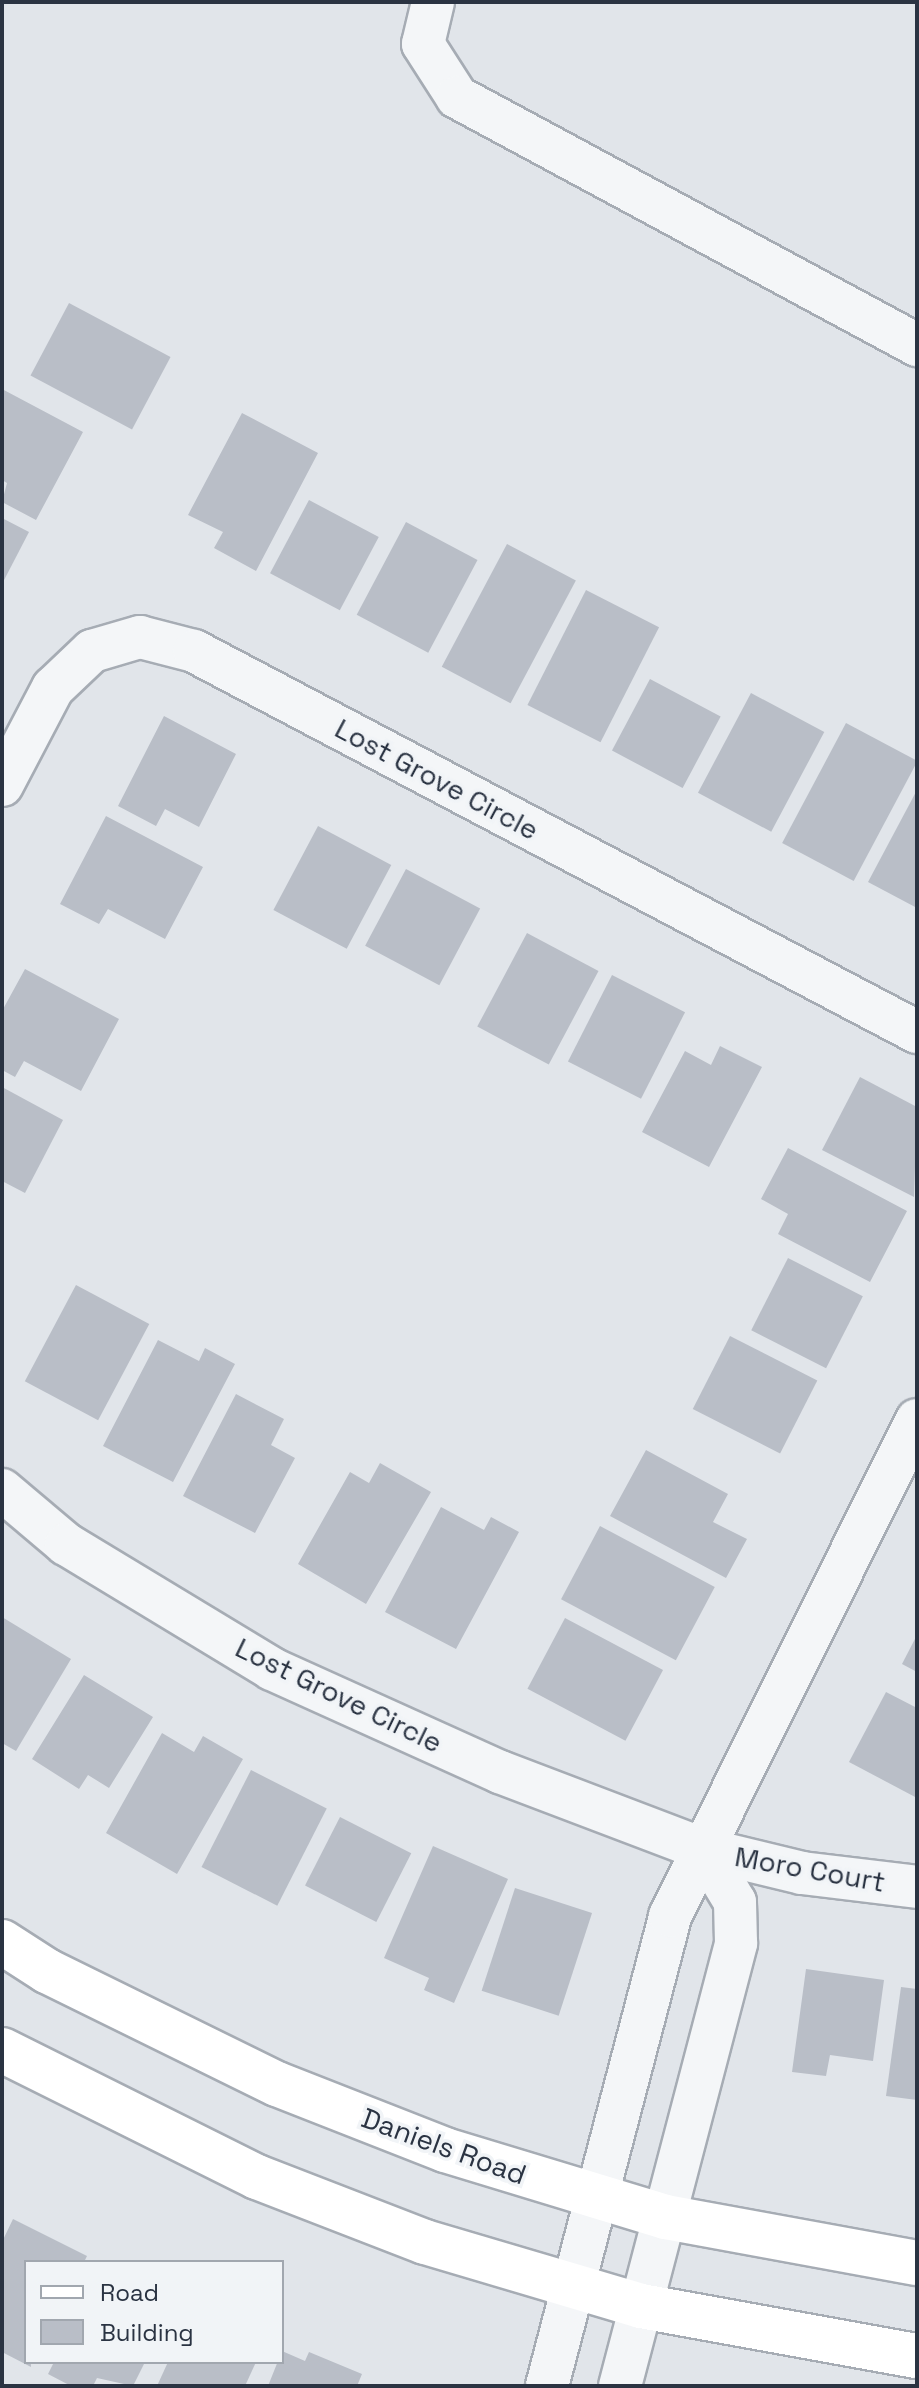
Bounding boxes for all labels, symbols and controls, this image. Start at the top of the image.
street label: Lost Grove Circle [330,711,544,847]
street label: Lost Grove Circle [230,1630,448,1760]
street label: Moro Court [732,1839,888,1899]
street label: Daniels Road [357,2101,531,2191]
legend [24,2260,284,2364]
text: Road [100,2277,159,2308]
text: Building [100,2317,194,2348]

